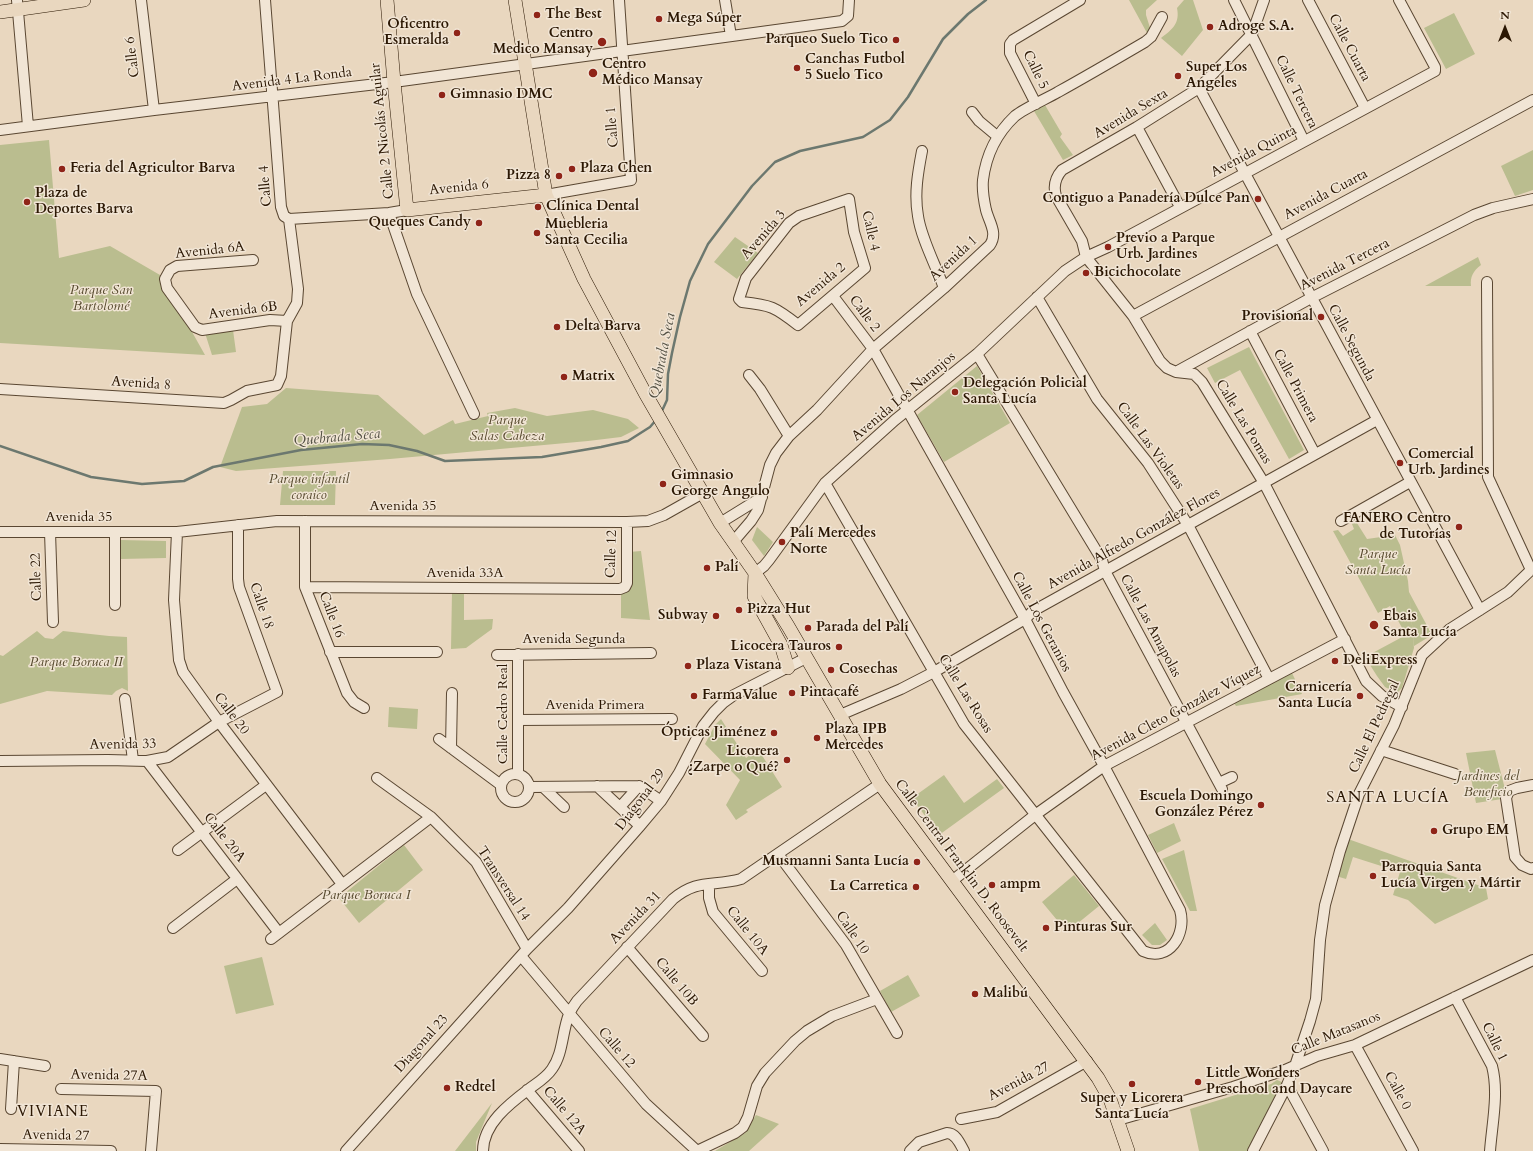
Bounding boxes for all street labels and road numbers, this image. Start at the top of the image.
street label: Calle Cuarta [1324,11,1374,85]
street label: Calle 6 [122,36,144,78]
street label: Calle 5 [1018,48,1052,92]
street label: Calle Tercera [1271,53,1321,131]
street label: Calle 2 Nicolás Aguilar [367,62,399,200]
street label: Avenida 4 La Ronda [231,64,353,96]
street label: Avenida Sexta [1091,85,1171,143]
street label: Calle 1 [603,106,623,148]
street label: Avenida Quinta [1208,122,1300,182]
street label: Calle 4 [256,165,276,207]
street label: Avenida Cuarta [1281,166,1371,224]
street label: Avenida 6 [428,177,490,199]
street label: Avenida 3 [738,207,790,263]
street label: Calle 4 [857,209,883,253]
street label: Avenida 1 [926,232,982,286]
street label: Avenida Tercera [1297,235,1393,295]
street label: Avenida 6A [174,239,246,263]
street label: Avenida 2 [793,259,849,311]
street label: Calle 2 [845,293,883,335]
street label: Avenida 6B [208,298,278,324]
street label: Calle Segunda [1324,302,1378,384]
street label: Calle Primera [1269,346,1321,426]
street label: Avenida Los Naranjos [849,349,959,445]
street label: Avenida 8 [111,374,171,394]
street label: Calle Las Pomas [1211,377,1275,467]
street label: Calle Las Violetas [1113,399,1187,493]
street label: Avenida Alfredo González Flores [1045,484,1223,594]
street label: Avenida 35 [370,499,436,515]
street label: Avenida 35 [46,510,112,526]
street label: Calle 12 [603,530,621,578]
street label: Calle 22 [28,553,46,601]
street label: Avenida 33A [427,566,503,582]
street label: Calle Los Geranios [1007,569,1075,675]
street label: Calle Las Amapolas [1116,572,1184,680]
street label: Calle 18 [245,580,277,632]
street label: Calle 16 [314,589,348,641]
street label: Avenida Segunda [523,632,625,648]
street label: Calle Las Rosas [934,652,996,736]
street label: Avenida Cleto González Víquez [1088,661,1264,765]
street label: Calle Cedro Real [496,664,512,764]
street label: Calle El Pedregal [1346,678,1404,776]
street label: Calle 20 [210,690,252,738]
street label: Avenida Primera [545,698,645,714]
street label: Avenida 33 [89,736,157,754]
street label: Diagonal 29 [612,766,670,834]
street label: Calle Central Franklin D. Roosevelt [891,776,1031,956]
street label: Calle 20A [199,810,249,866]
street label: Transversal 14 [473,844,533,924]
street label: Avenida 31 [607,888,665,948]
street label: Calle 10A [722,903,772,959]
street label: Calle 10 [832,908,872,958]
street label: Calle 10B [651,954,701,1010]
street label: Calle Matasanos [1289,1008,1383,1060]
street label: Diagonal 23 [392,1011,452,1077]
street label: Calle 1 [1477,1020,1511,1064]
street label: Calle 12 [594,1024,638,1072]
street label: Avenida 27 [986,1059,1052,1105]
street label: Avenida 27A [70,1067,148,1085]
street label: Calle 0 [1380,1069,1414,1113]
street label: Calle 12A [539,1083,589,1139]
street label: Avenida 27 [22,1127,90,1145]

